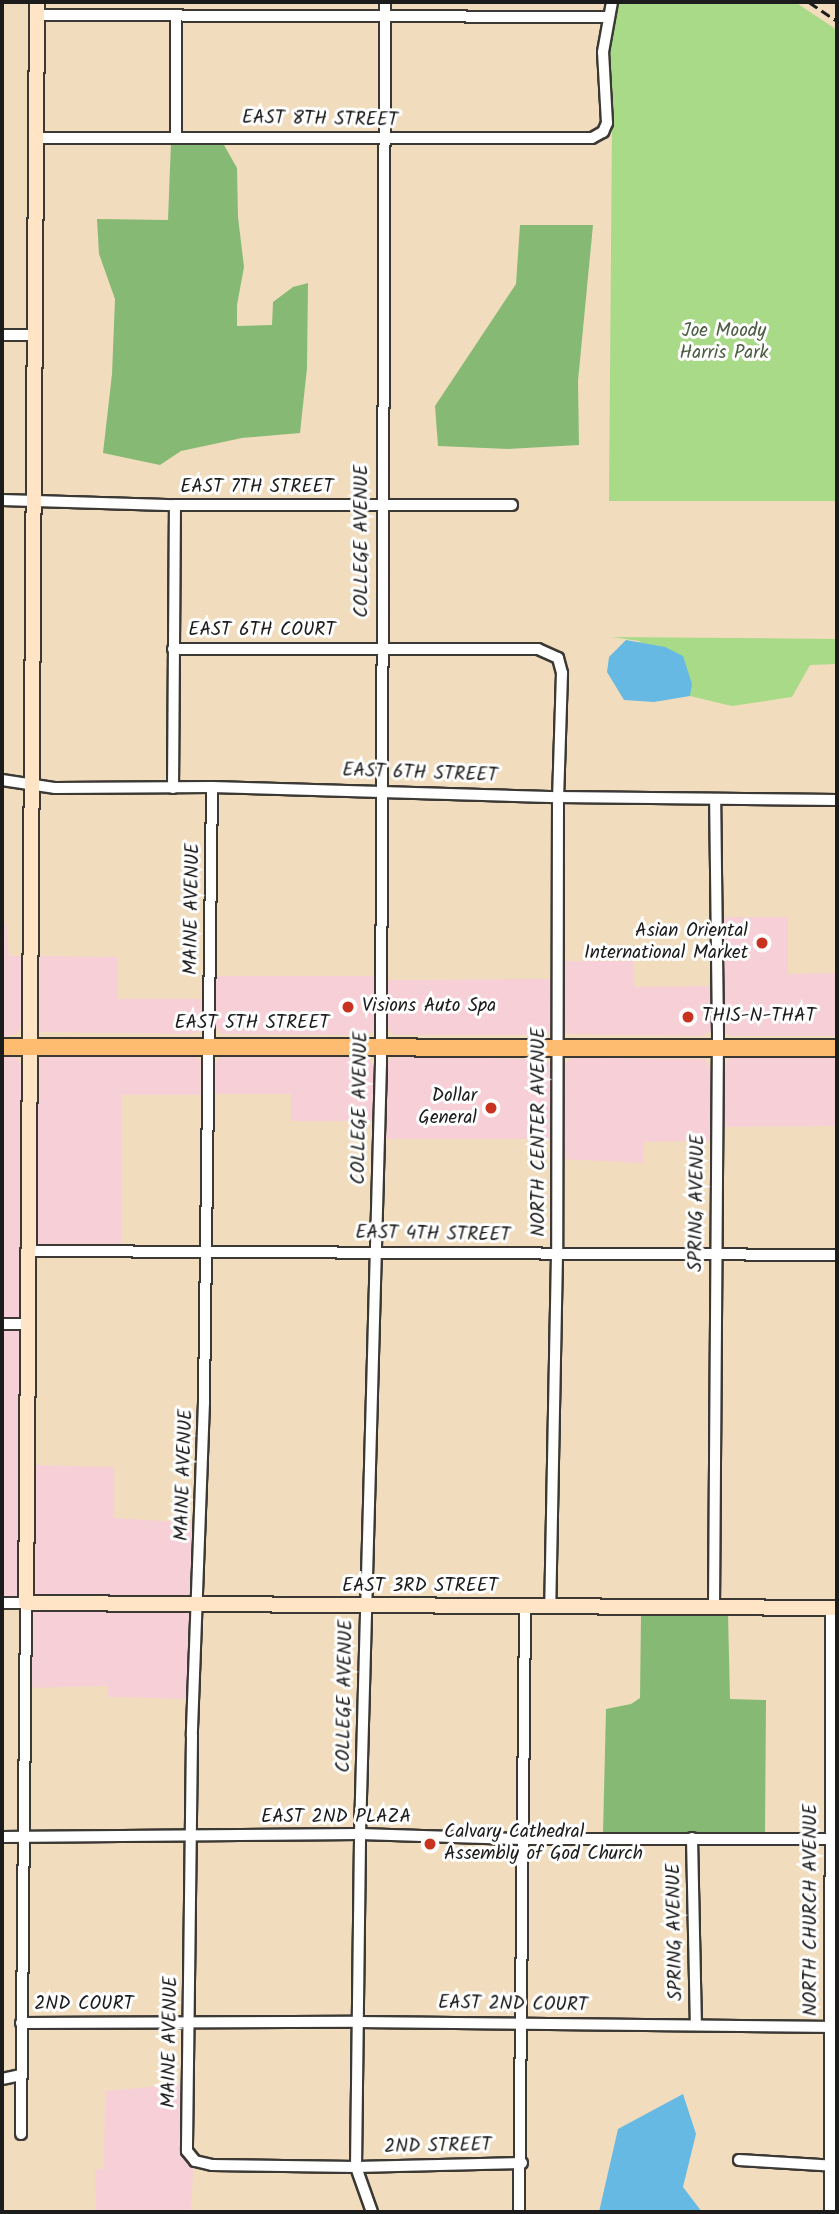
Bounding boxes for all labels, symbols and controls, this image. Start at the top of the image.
street label: EAST 8TH STREET [242,107,398,133]
park label: Joe Moody Harris Park [680,321,768,365]
street label: COLLEGE AVENUE [352,464,374,618]
street label: EAST 7TH STREET [180,477,334,499]
street label: EAST 6TH COURT [188,620,336,642]
street label: EAST 6TH STREET [342,760,498,788]
street label: MAINE AVENUE [180,843,206,975]
place label: Asian Oriental International Market [584,921,748,965]
marker: Asian Oriental International Market [754,935,770,951]
place label: Visions Auto Spa [362,996,496,1018]
marker: Visions Auto Spa [340,999,356,1015]
place label: THIS-N-THAT [702,1006,816,1028]
marker: THIS-N-THAT [680,1009,696,1025]
street label: EAST 5TH STREET [174,1013,330,1035]
street label: NORTH CENTER AVENUE [529,1027,551,1237]
street label: COLLEGE AVENUE [348,1031,374,1185]
place label: Dollar General [418,1086,477,1130]
marker: Dollar General [483,1100,499,1116]
street label: SPRING AVENUE [685,1134,711,1272]
street label: EAST 4TH STREET [355,1222,511,1248]
street label: MAINE AVENUE [171,1409,199,1541]
street label: EAST 3RD STREET [342,1576,498,1598]
street label: COLLEGE AVENUE [333,1619,359,1773]
street label: NORTH CHURCH AVENUE [801,1804,823,2016]
street label: EAST 2ND PLAZA [261,1807,411,1829]
place label: Calvary Cathedral Assembly of God Church [444,1822,643,1866]
marker: Calvary Cathedral Assembly of God Church [422,1836,438,1852]
street label: SPRING AVENUE [663,1863,689,2001]
street label: MAINE AVENUE [158,1976,184,2108]
street label: EAST 2ND COURT [438,1992,588,2018]
street label: 2ND COURT [34,1994,134,2016]
street label: 2ND STREET [384,2135,492,2159]

